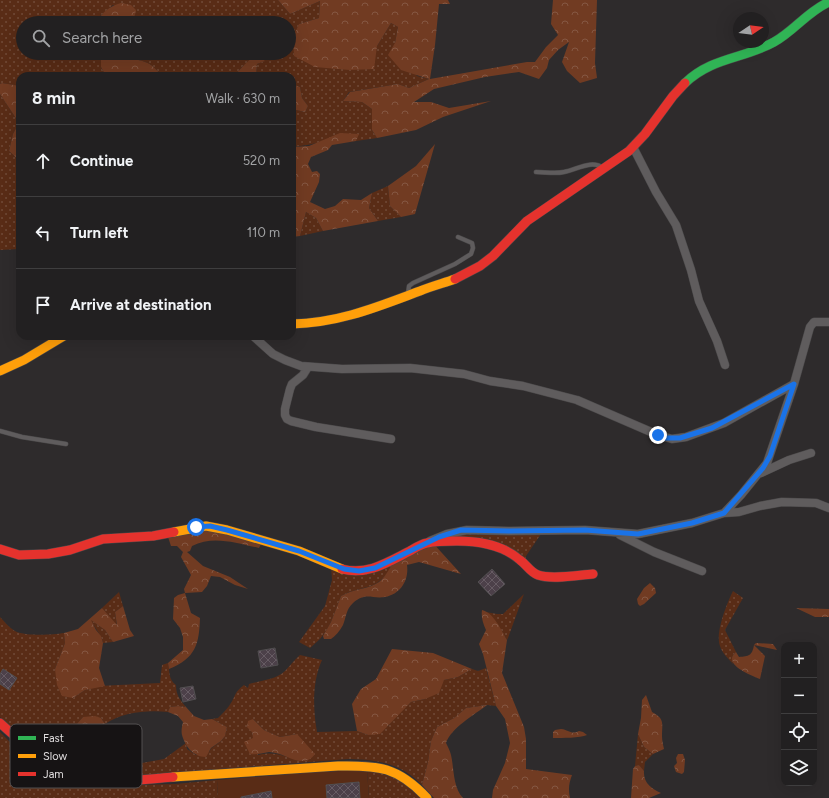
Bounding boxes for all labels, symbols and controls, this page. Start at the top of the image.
north arrow [733,12,769,48]
search box [16,16,296,60]
icon: search [30,27,52,49]
text: Search here [62,29,142,47]
text: 8 min [32,88,75,108]
text: Walk · 630 m [205,91,280,106]
icon: ahead [32,150,54,172]
text: Continue [70,152,133,170]
text: 520 m [243,153,280,168]
icon: left [32,222,54,244]
text: Turn left [70,224,128,242]
text: 110 m [247,225,280,240]
icon: arrive [32,294,54,316]
text: Arrive at destination [70,296,211,314]
route end [649,426,667,444]
route start [187,518,205,536]
map controls [781,642,817,786]
button: + [781,642,817,678]
button: − [781,678,817,714]
button: locate [781,714,817,750]
legend [10,724,142,788]
text: Fast [43,732,64,745]
text: Slow [43,750,67,763]
button: layers [781,750,817,786]
text: Jam [43,768,64,781]

